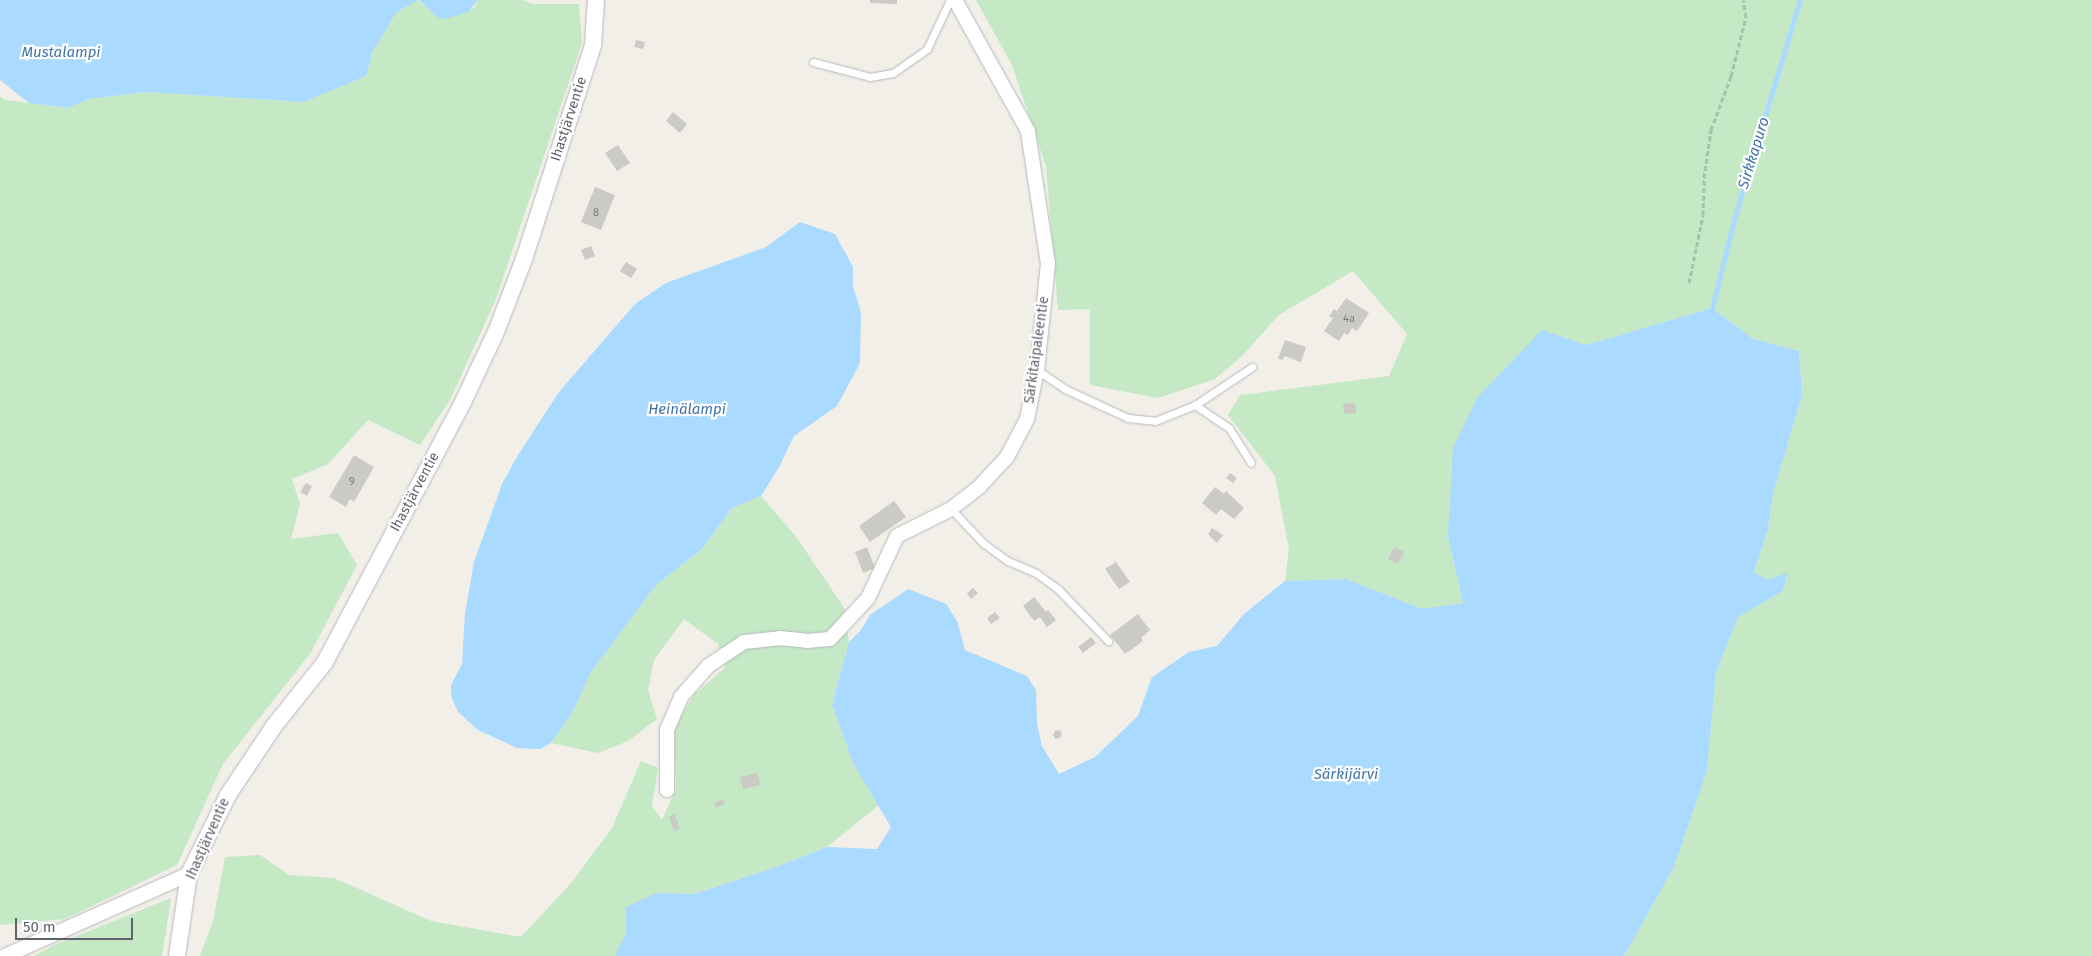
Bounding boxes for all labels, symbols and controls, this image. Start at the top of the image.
water label: Mustalampi [21,44,101,62]
street label: Ihastjärventie [547,75,591,163]
water label: Sirkkapuro [1735,115,1773,191]
house number: 8 [593,206,599,220]
street label: Särkitaipaleentie [1021,295,1053,405]
house number: 4a [1343,312,1355,326]
water label: Heinälampi [648,401,726,419]
street label: Ihastjärventie [387,449,443,535]
house number: 9 [349,475,355,489]
water label: Särkijärvi [1314,766,1378,784]
street label: Ihastjärventie [183,796,233,882]
scale bar [18,908,135,940]
text: 50 m [23,918,56,936]

